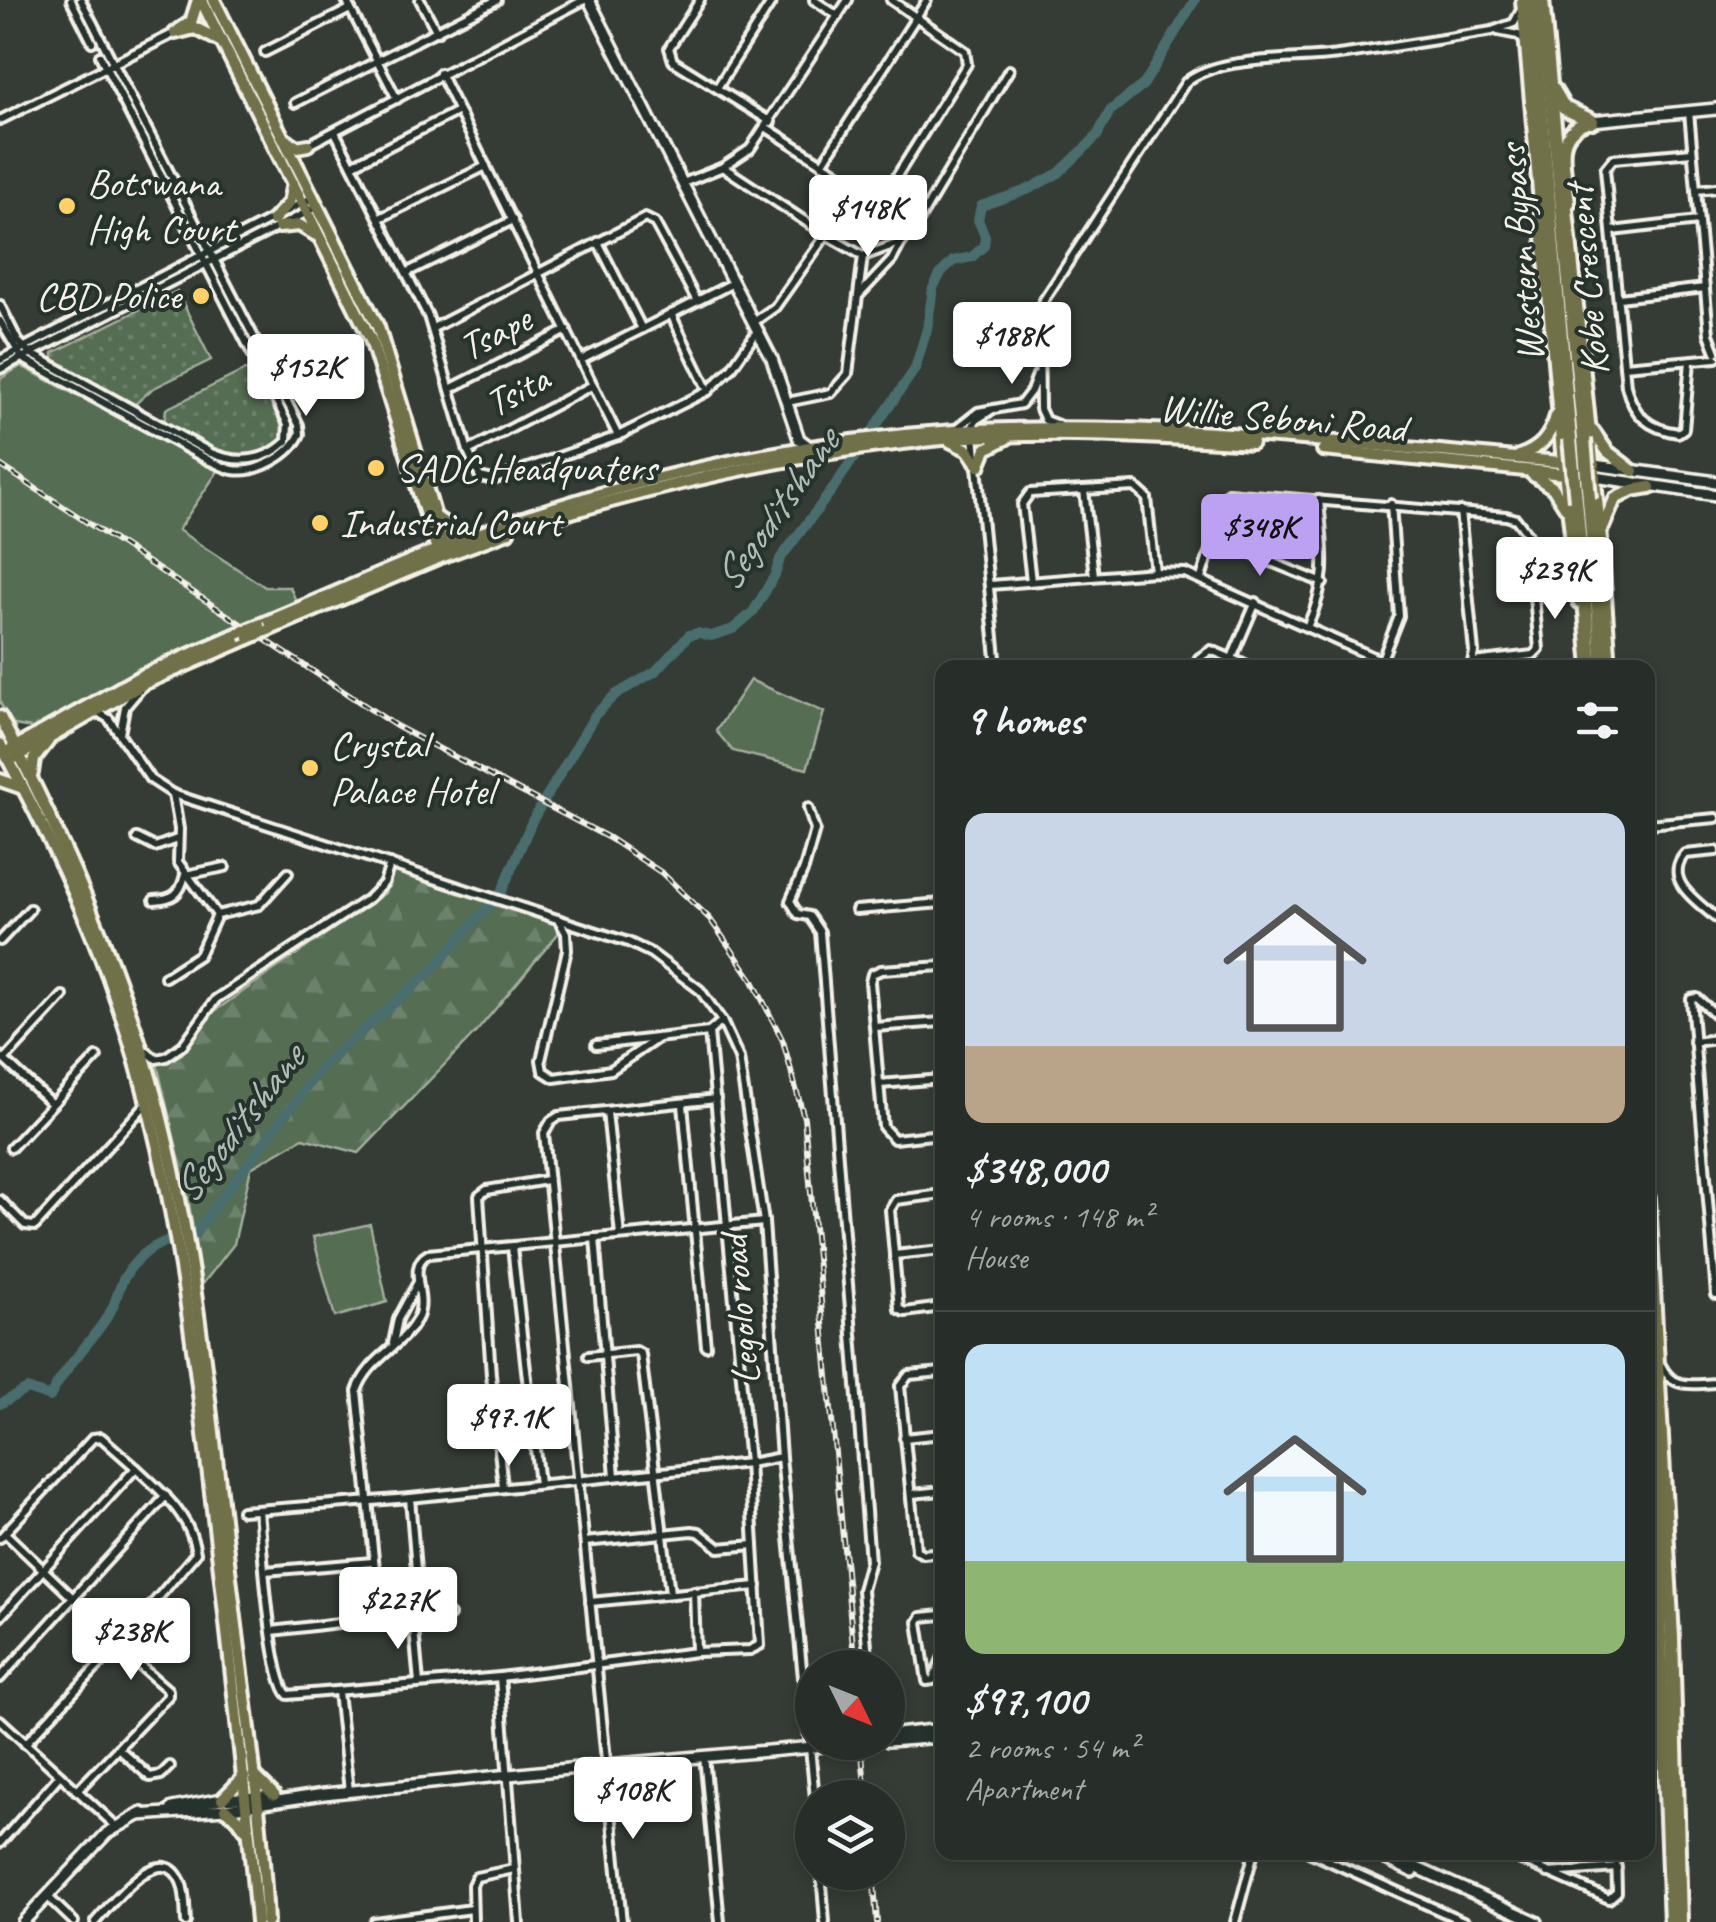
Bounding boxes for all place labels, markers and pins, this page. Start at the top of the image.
place label: Botswana High Court [87,158,239,254]
pin: $148K [798,175,938,260]
marker: Botswana High Court [56,195,78,217]
place label: CBD Police [36,271,184,321]
marker: CBD Police [190,285,212,307]
pin: $188K [942,302,1082,387]
pin: $152K [236,334,376,419]
place label: SADC Headquaters [396,443,660,493]
marker: SADC Headquaters [365,457,387,479]
pin: $348K [1190,494,1330,579]
place label: Industrial Court [340,498,565,548]
marker: Industrial Court [309,512,331,534]
pin: $239K [1485,537,1625,622]
place label: Crystal Palace Hotel [330,720,501,816]
marker: Crystal Palace Hotel [299,757,321,779]
pin: $97.1K [428,1384,590,1469]
pin: $227K [328,1567,468,1652]
pin: $238K [61,1598,201,1683]
pin: $108K [563,1757,703,1842]

